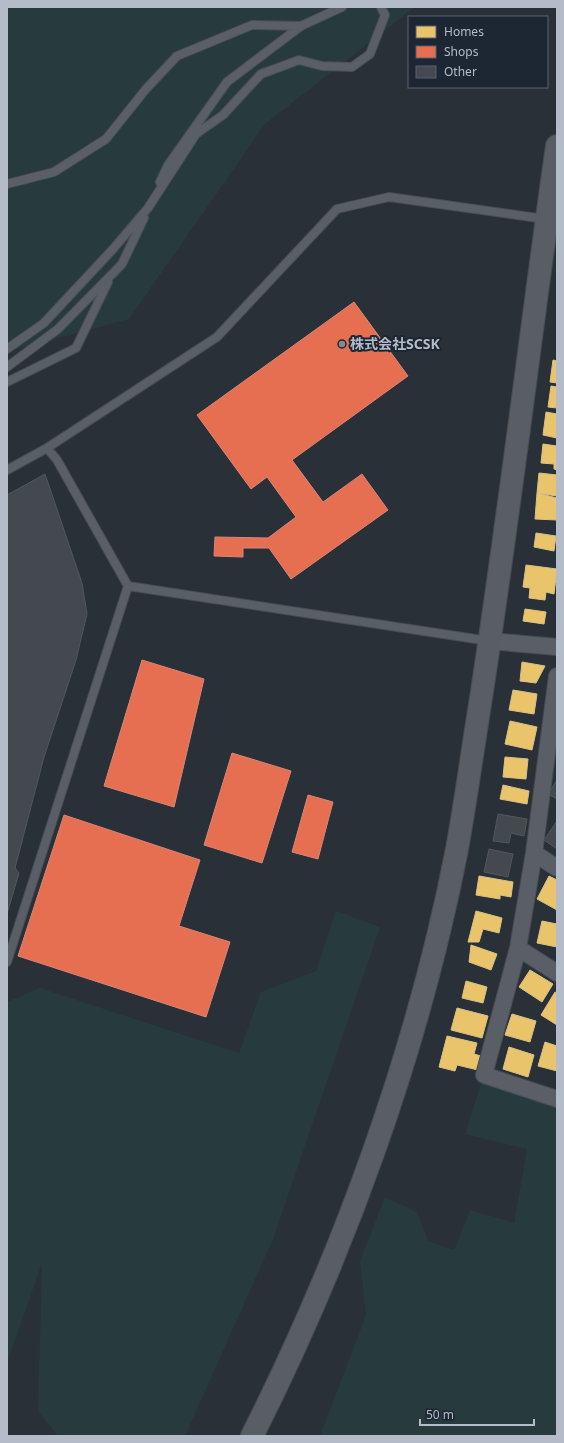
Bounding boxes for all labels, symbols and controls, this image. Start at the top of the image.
legend [408,16,548,88]
text: Homes [444,23,484,40]
text: Shops [444,43,479,60]
text: Other [444,63,477,80]
place label: 株式会社SCSK [350,334,440,353]
marker: 株式会社SCSK [337,339,347,349]
scale bar [420,1401,534,1427]
text: 50 m [426,1406,454,1423]

